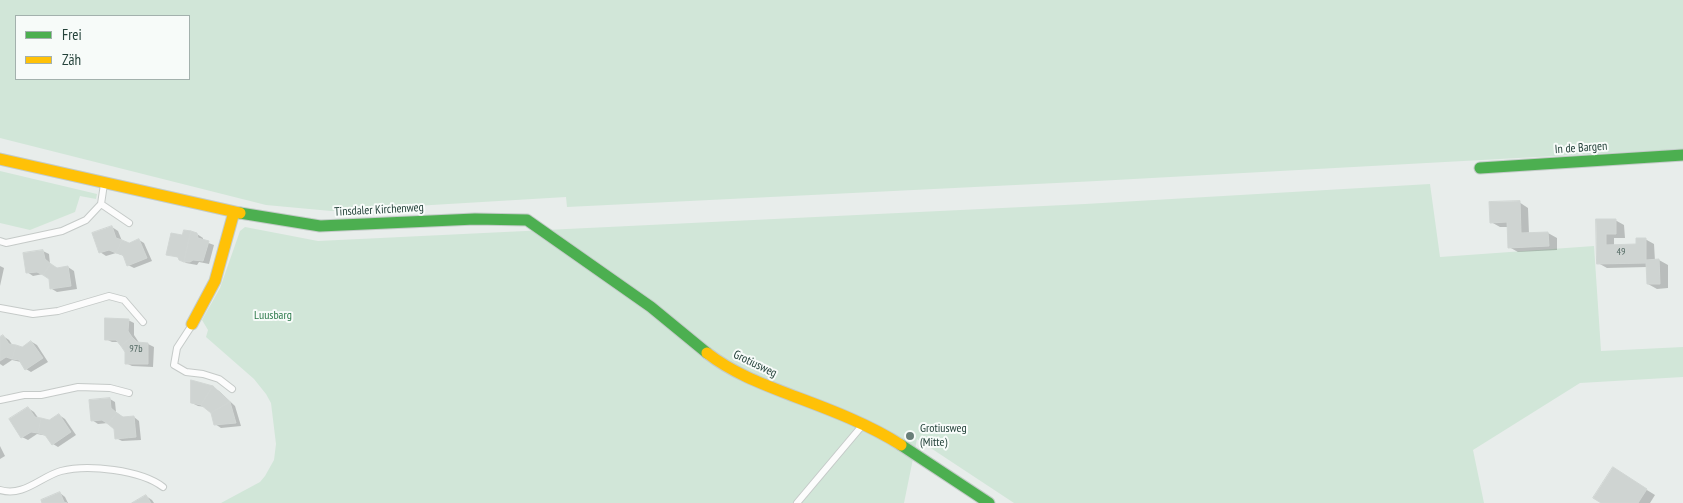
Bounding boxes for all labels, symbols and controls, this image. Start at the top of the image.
legend [15,15,190,80]
text: Frei [62,25,82,44]
text: Zäh [62,50,81,69]
street label: In de Bargen [1554,139,1608,157]
street label: Tinsdaler Kirchenweg [334,200,424,220]
house number: 49 [1617,246,1625,258]
park label: Luusbarg [254,309,292,323]
house number: 97b [129,343,143,355]
street label: Grotiusweg [731,347,779,381]
place label: Grotiusweg (Mitte) [920,422,967,450]
marker: Grotiusweg (Mitte) [904,430,916,442]

